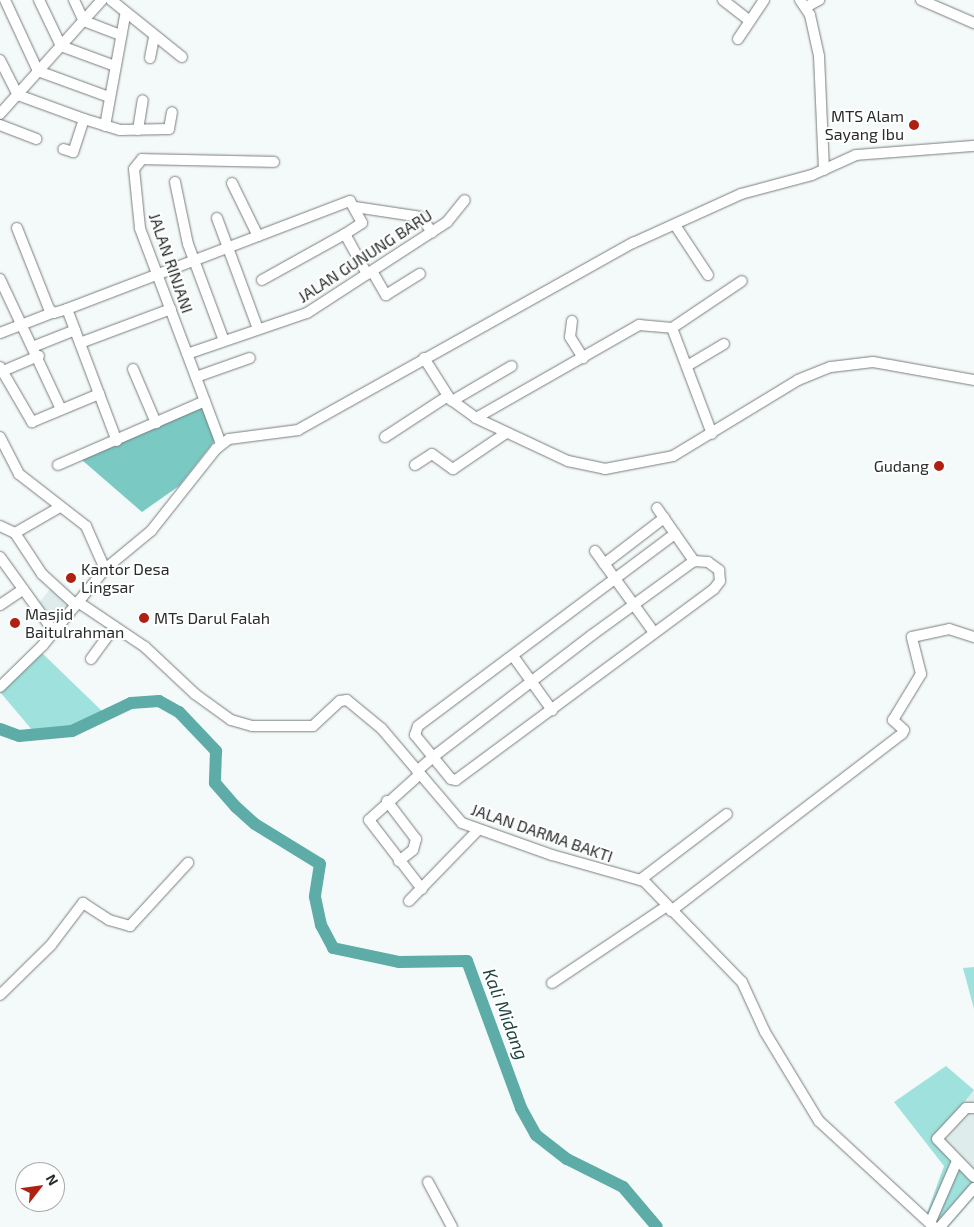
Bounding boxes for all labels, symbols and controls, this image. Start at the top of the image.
place label: MTS Alam Sayang Ibu [825,106,904,144]
marker: MTS Alam Sayang Ibu [908,119,920,131]
street label: JALAN GUNUNG BARU [294,205,436,307]
street label: JALAN RINJANI [145,210,197,316]
place label: Gudang [874,456,929,476]
marker: Gudang [933,460,945,472]
place label: Kantor Desa Lingsar [81,559,170,597]
marker: Kantor Desa Lingsar [65,572,77,584]
place label: Masjid Baitulrahman [25,604,124,642]
place label: MTs Darul Falah [154,608,271,628]
marker: MTs Darul Falah [138,612,150,624]
marker: Masjid Baitulrahman [9,617,21,629]
street label: JALAN DARMA BAKTI [468,800,616,866]
water label: Kali Midang [479,965,533,1063]
north arrow [15,1162,65,1212]
text: N [43,1171,62,1188]

